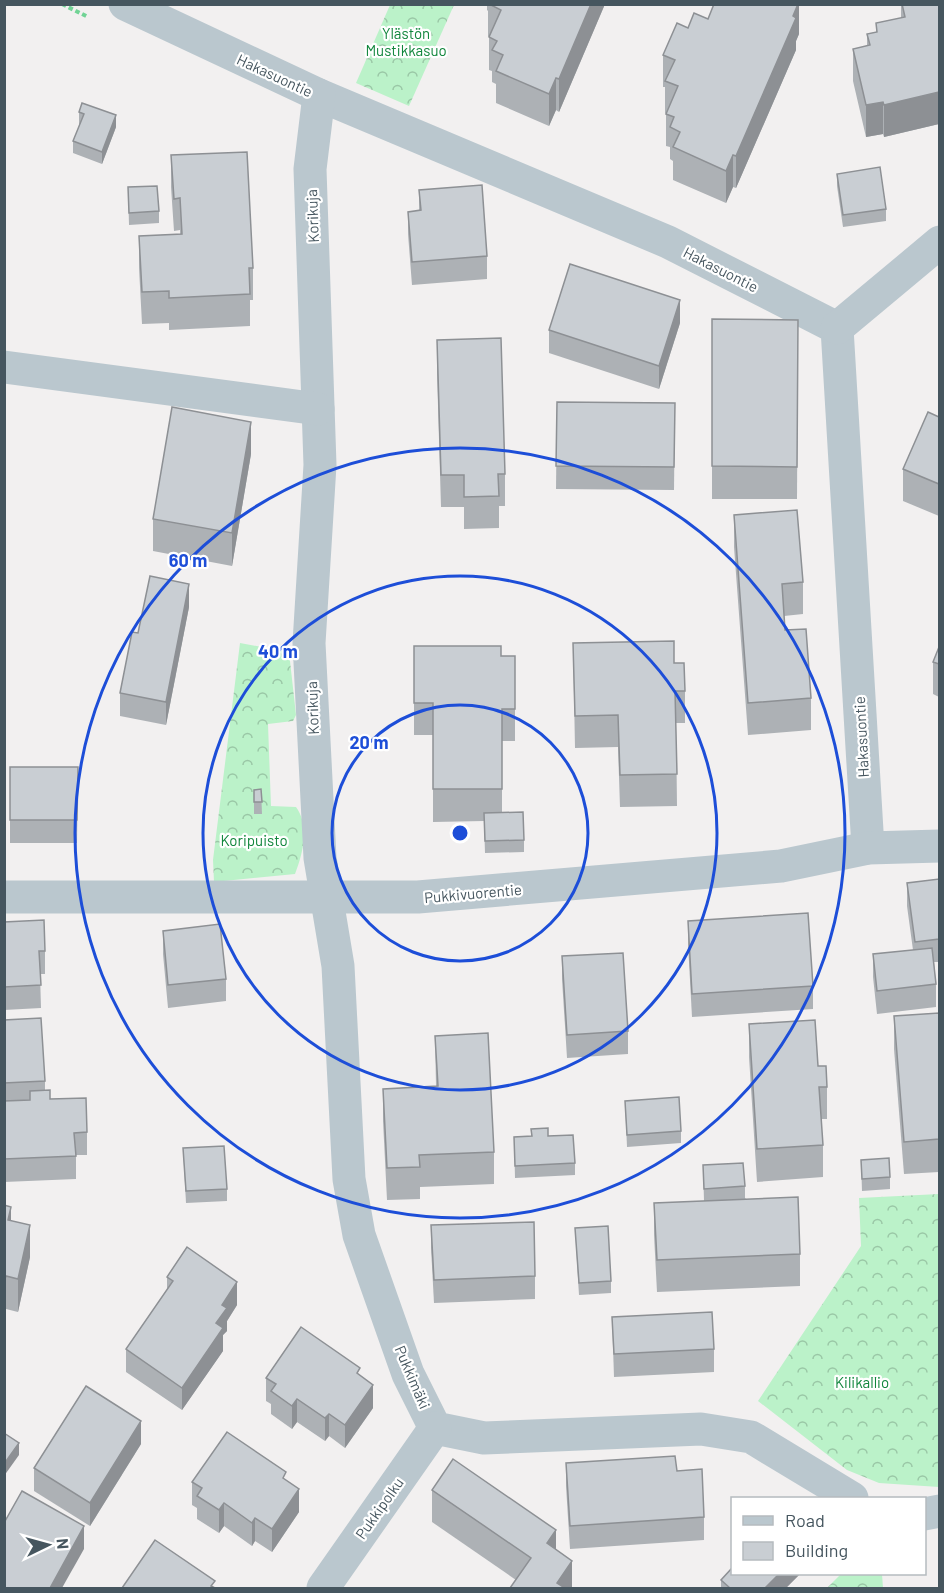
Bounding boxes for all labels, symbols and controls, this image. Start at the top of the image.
park label: Ylästön Mustikkasuo [365,24,447,59]
street label: Hakasuontie [234,50,316,100]
street label: Korikuja [302,189,322,243]
street label: Hakasuontie [681,243,761,295]
text: 60 m [169,549,207,571]
text: 40 m [258,640,298,662]
street label: Korikuja [302,681,322,735]
street label: Hakasuontie [850,696,872,778]
text: 20 m [350,731,388,753]
centre of rings [450,823,470,843]
park label: Koripuisto [220,831,288,849]
street label: Pukkivuorentie [423,880,523,906]
street label: Pukkimäki [392,1343,434,1411]
park label: Kilikallio [835,1373,889,1391]
street label: Pukkipolku [351,1474,407,1542]
legend [731,1497,926,1575]
text: Road [785,1509,825,1531]
north arrow [18,1515,78,1575]
text: N [54,1538,73,1550]
text: Building [785,1539,848,1561]

